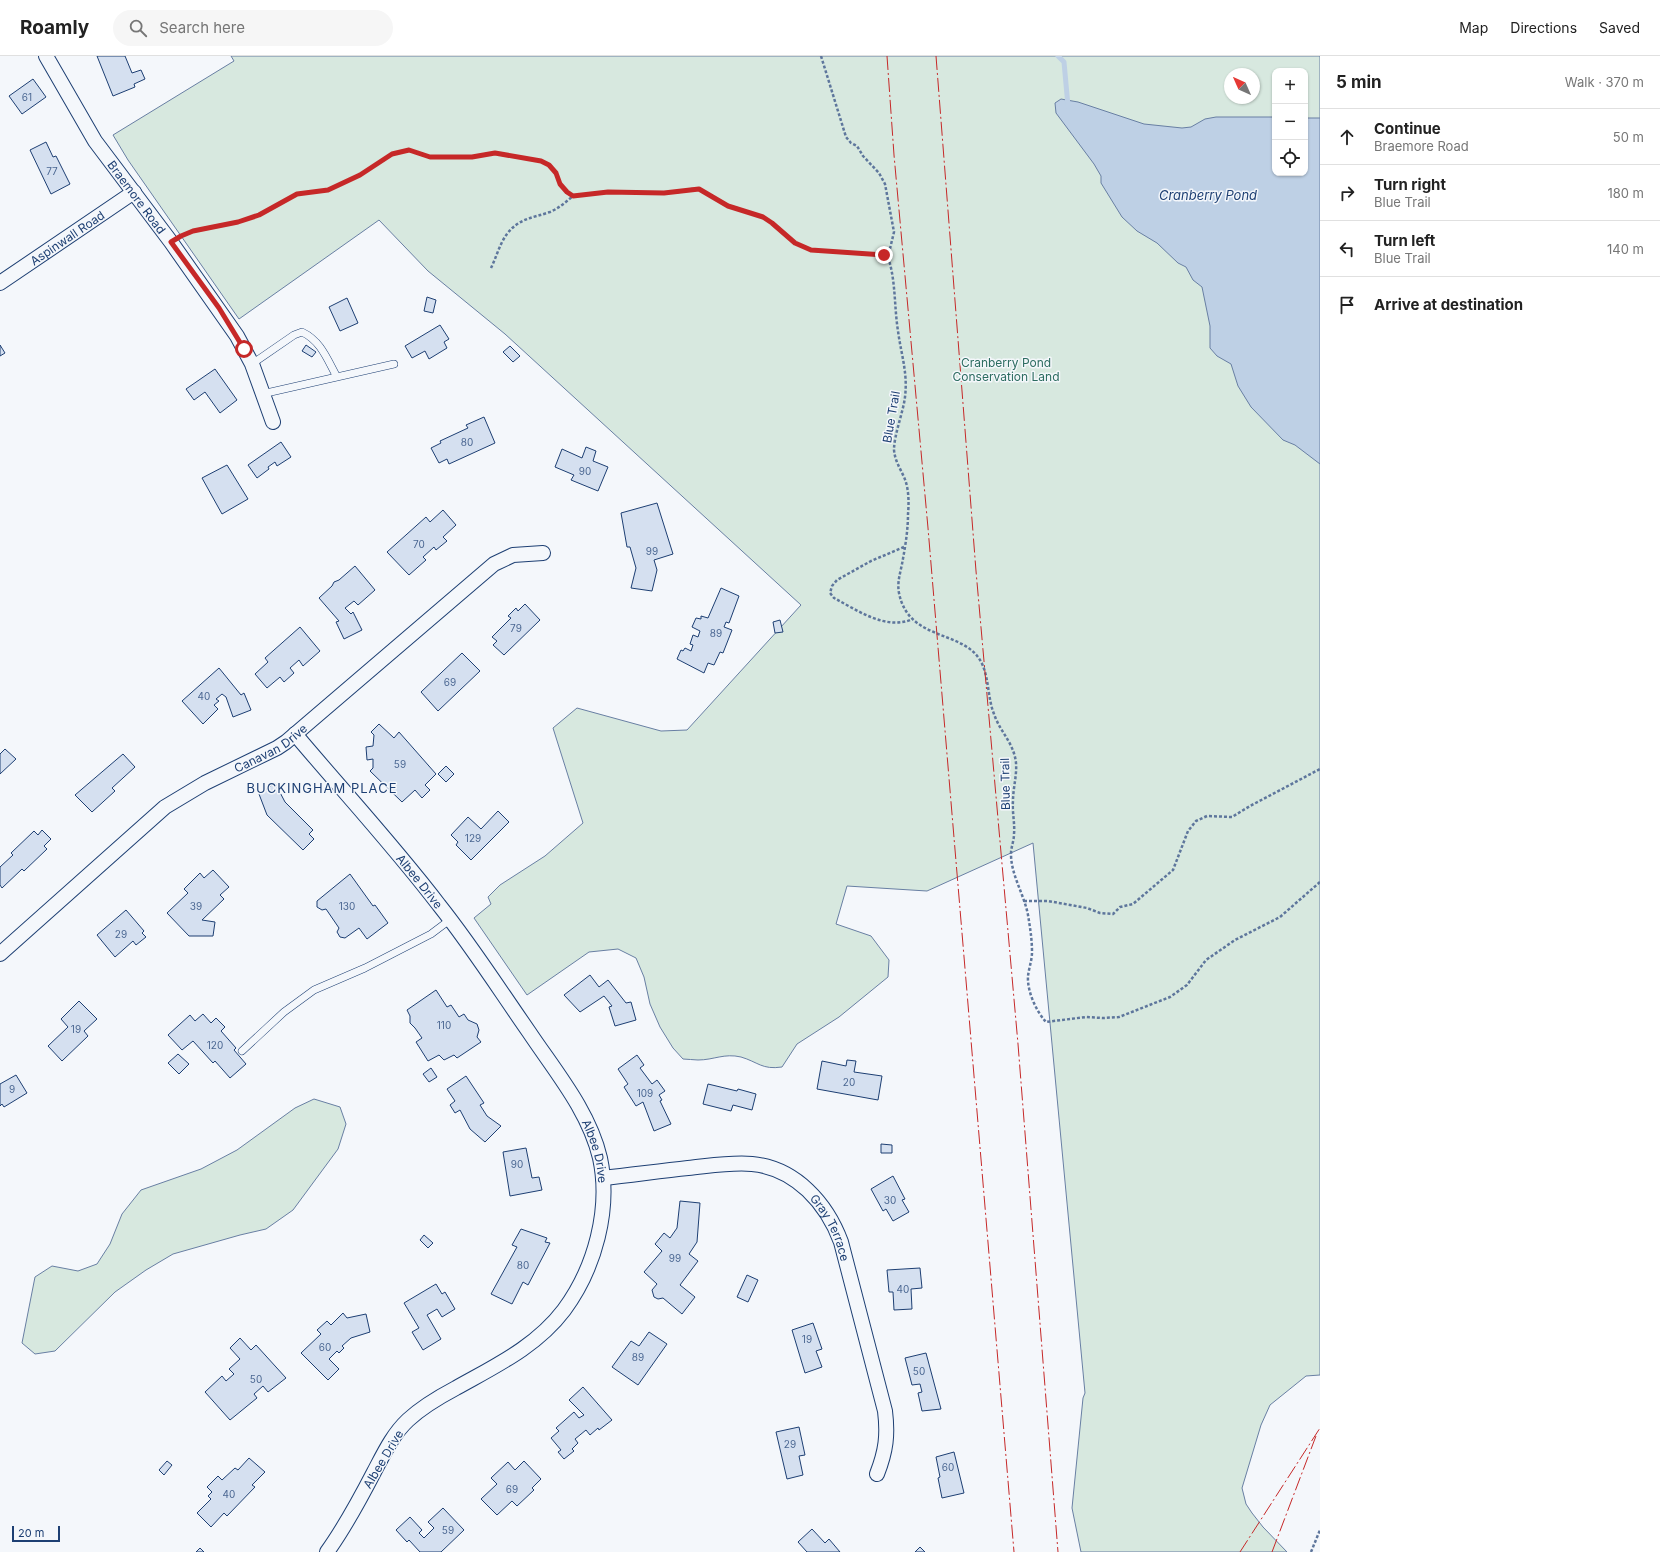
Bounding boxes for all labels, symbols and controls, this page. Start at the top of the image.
search box [113,10,393,46]
text: Roamly [20,16,89,39]
icon: search [127,17,149,39]
text: Search here [159,18,245,37]
text: Map [1459,19,1488,36]
text: Directions [1510,19,1577,36]
text: Saved [1599,19,1640,36]
north arrow [1224,68,1260,104]
map controls [1272,68,1308,176]
button: + [1272,68,1308,104]
text: 5 min [1336,72,1382,92]
text: Walk · 370 m [1565,74,1644,90]
house number: 61 [22,91,32,103]
button: − [1272,104,1308,140]
text: Continue [1374,119,1441,138]
icon: ahead [1336,126,1358,148]
text: 50 m [1613,129,1644,145]
text: Braemore Road [1374,138,1469,154]
button: locate [1272,140,1308,176]
street label: Braemore Road [105,157,169,236]
house number: 77 [46,165,58,177]
text: Turn right [1374,175,1446,194]
icon: right [1336,182,1358,204]
text: 180 m [1607,185,1644,201]
water label: Cranberry Pond [1159,187,1257,203]
text: Blue Trail [1374,194,1431,210]
street label: Aspinwall Road [27,207,107,268]
text: Turn left [1374,231,1435,250]
icon: left [1336,238,1358,260]
text: 140 m [1607,241,1644,257]
route end [875,246,893,264]
text: Blue Trail [1374,250,1431,266]
icon: arrive [1336,294,1358,316]
text: Arrive at destination [1374,295,1523,314]
route start [235,340,253,358]
park label: Cranberry Pond Conservation Land [953,355,1059,384]
street label: Blue Trail [879,390,903,444]
house number: 80 [461,436,473,448]
house number: 90 [579,465,591,477]
house number: 70 [413,538,425,550]
house number: 99 [646,545,658,557]
house number: 79 [510,622,522,634]
house number: 89 [710,627,722,639]
house number: 69 [444,676,456,688]
house number: 40 [198,690,210,702]
street label: Canavan Drive [231,720,310,775]
house number: 59 [394,758,406,770]
street label: Blue Trail [997,758,1013,810]
district label: BUCKINGHAM PLACE [247,780,397,796]
house number: 129 [465,832,481,844]
street label: Albee Drive [394,851,446,911]
house number: 39 [190,900,202,912]
house number: 130 [339,900,355,912]
house number: 29 [115,928,127,940]
house number: 110 [437,1019,451,1031]
house number: 19 [71,1023,81,1035]
house number: 120 [207,1039,223,1051]
house number: 20 [843,1076,855,1088]
house number: 9 [9,1083,15,1095]
house number: 109 [637,1087,653,1099]
street label: Albee Drive [579,1117,611,1183]
house number: 90 [511,1158,523,1170]
street label: Gray Terrace [807,1191,853,1263]
house number: 30 [884,1194,896,1206]
house number: 99 [669,1252,681,1264]
house number: 80 [517,1259,529,1271]
house number: 40 [897,1283,909,1295]
house number: 19 [802,1333,812,1345]
house number: 60 [319,1341,331,1353]
house number: 89 [632,1351,644,1363]
house number: 50 [913,1365,925,1377]
house number: 50 [250,1373,262,1385]
street label: Albee Drive [360,1427,406,1491]
house number: 29 [784,1438,796,1450]
house number: 60 [942,1461,954,1473]
house number: 69 [506,1483,518,1495]
house number: 40 [223,1488,235,1500]
scale bar [12,1524,60,1543]
house number: 59 [442,1524,454,1536]
text: 20 m [18,1526,44,1540]

